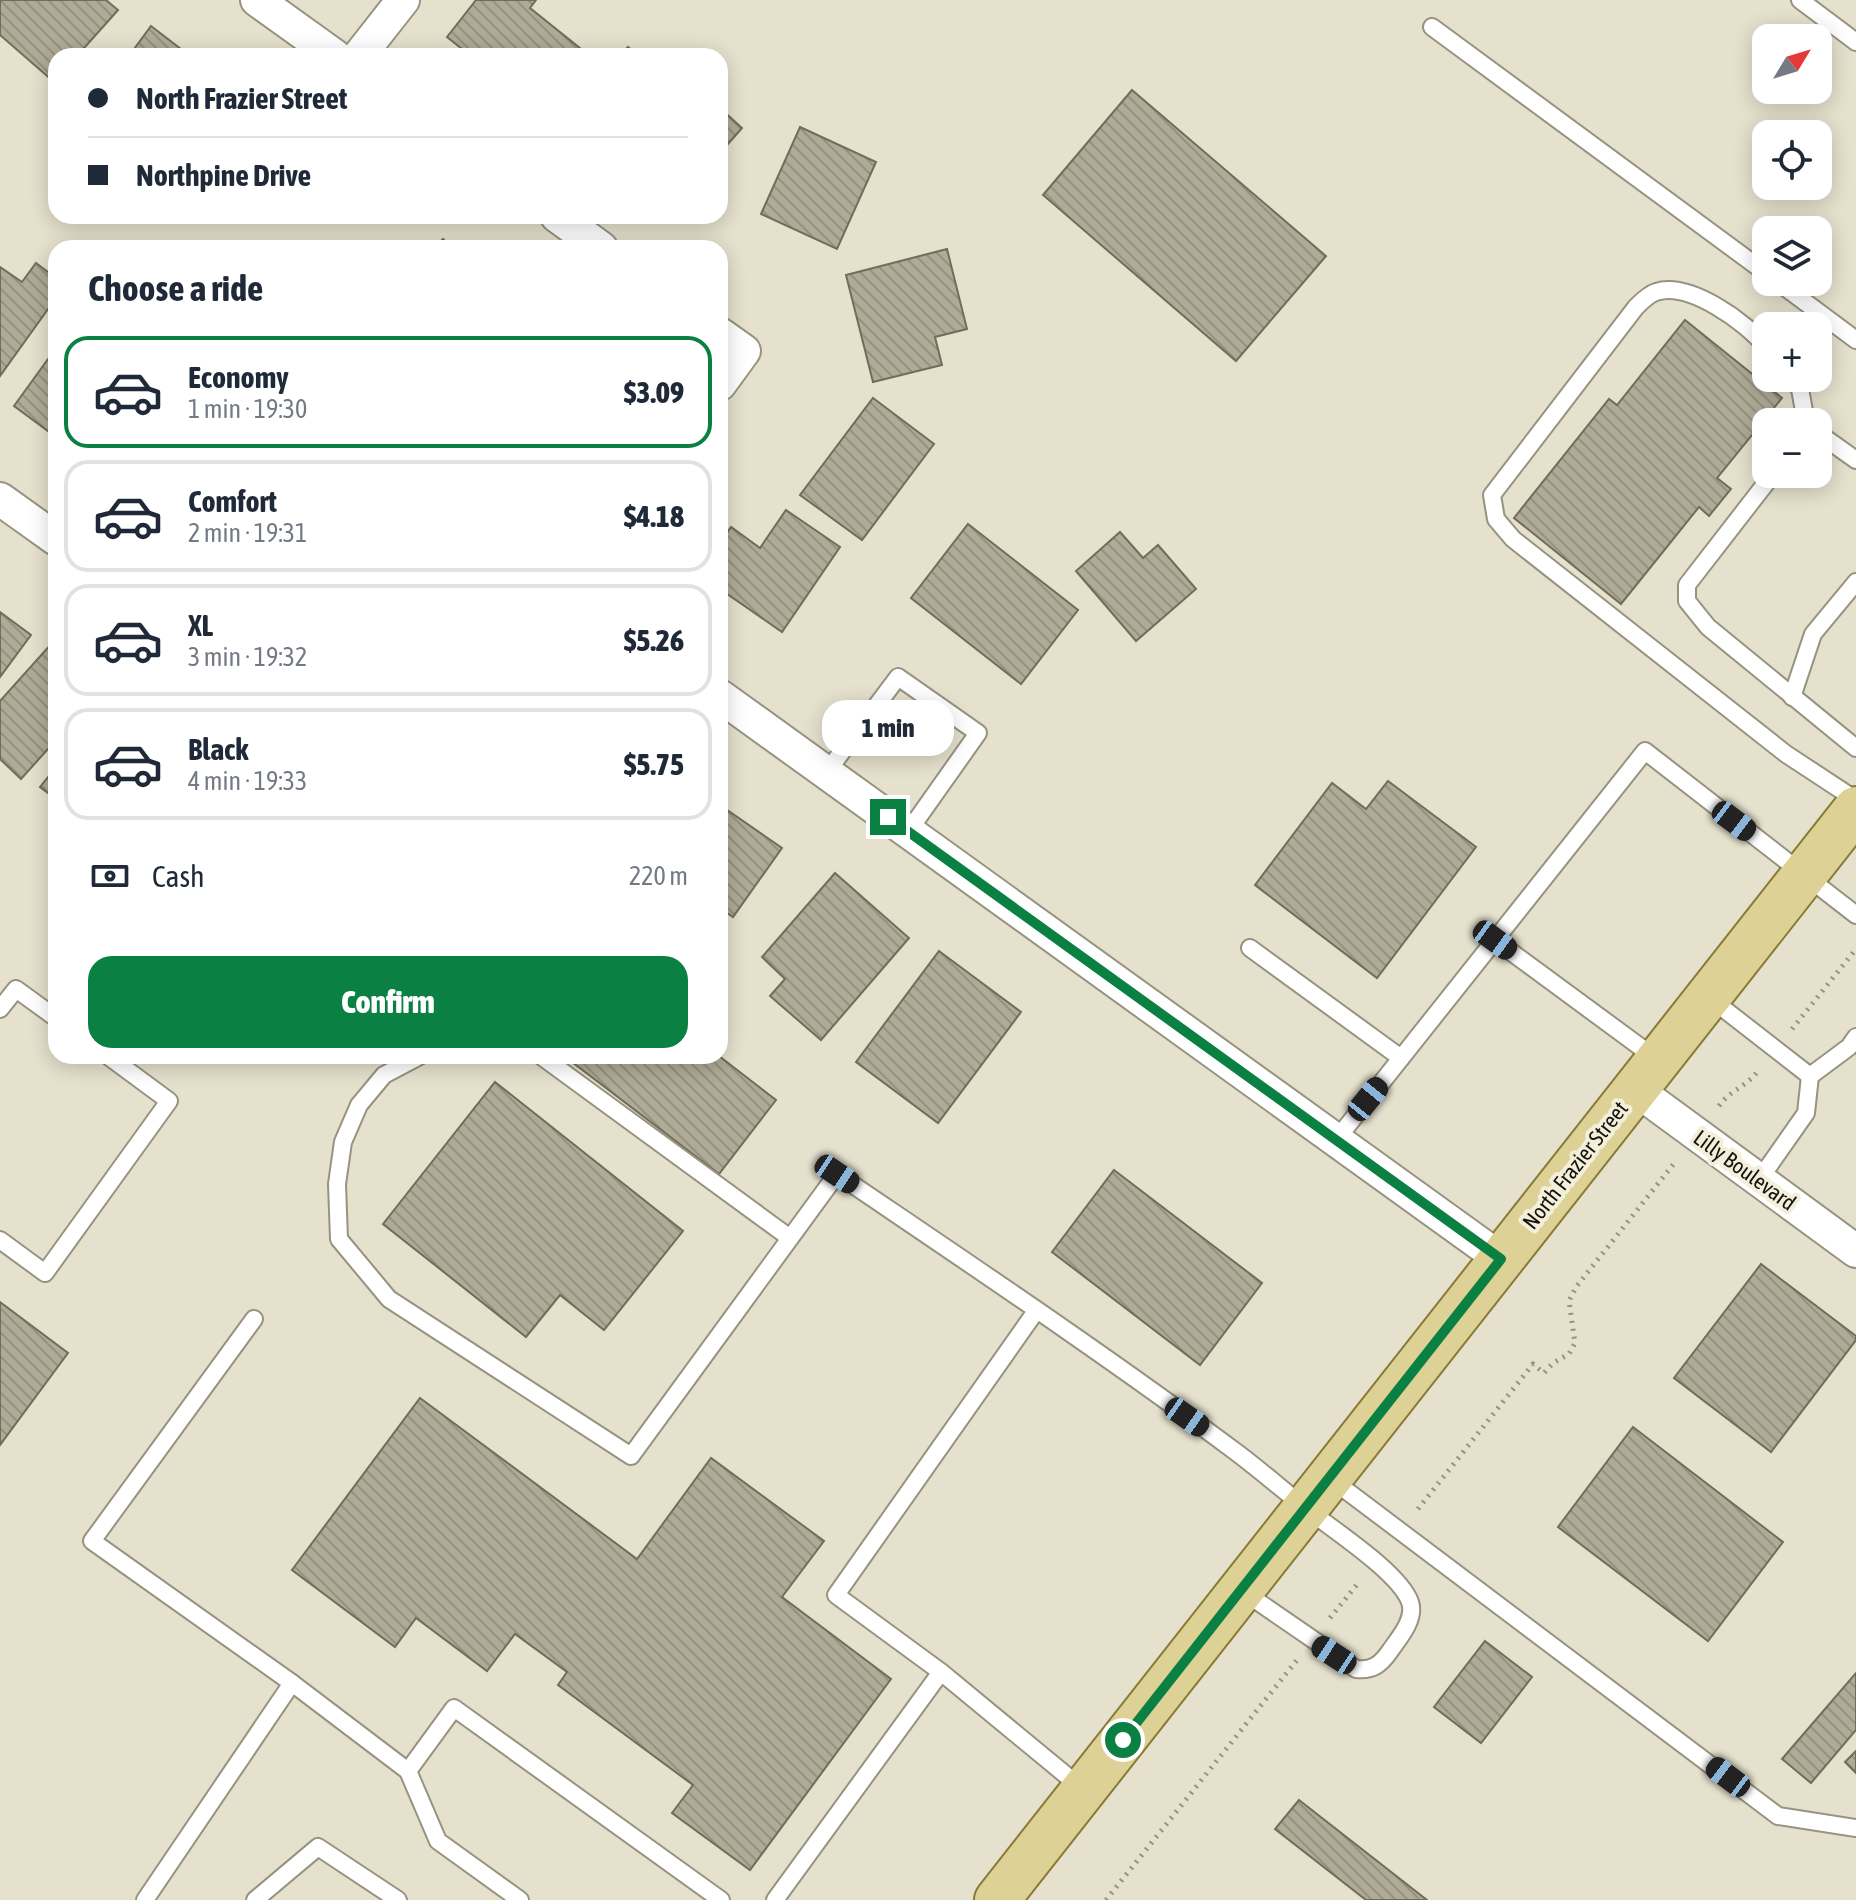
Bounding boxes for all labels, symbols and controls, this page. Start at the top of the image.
north arrow [1752,24,1832,104]
map controls [1752,24,1832,488]
text: North Frazier Street [136,81,347,115]
button: locate [1752,120,1832,200]
text: Northpine Drive [136,158,311,192]
button: layers [1752,216,1832,296]
text: Choose a ride [88,267,263,309]
button: + [1752,312,1832,392]
icon: car [92,356,164,428]
text: Economy [188,360,289,394]
text: $3.09 [624,375,684,409]
text: 1 min · 19:30 [188,394,307,424]
button: − [1752,408,1832,488]
icon: car [92,480,164,552]
text: Comfort [188,484,277,518]
text: $4.18 [624,499,684,533]
text: 2 min · 19:31 [188,518,307,548]
icon: car [92,604,164,676]
text: XL [188,608,213,642]
text: $5.26 [624,623,684,657]
text: 3 min · 19:32 [188,642,307,672]
callout: 1 min [822,701,954,757]
text: 1 min [861,713,915,743]
icon: car [92,728,164,800]
text: Black [188,732,248,766]
text: $5.75 [624,747,684,781]
text: 4 min · 19:33 [188,766,307,796]
car [1708,797,1760,845]
route end [870,799,906,835]
icon: cash [88,854,132,898]
text: Cash [152,859,205,893]
text: 220 m [629,861,688,891]
car [1469,916,1521,964]
button: Confirm [88,956,688,1048]
car [1344,1073,1392,1125]
street label: North Frazier Street [1517,1096,1633,1234]
street label: Lilly Boulevard [1689,1124,1801,1216]
car [810,1151,864,1197]
car [1160,1393,1214,1441]
car [1307,1632,1361,1678]
route start [1105,1722,1141,1758]
car [1702,1753,1754,1801]

